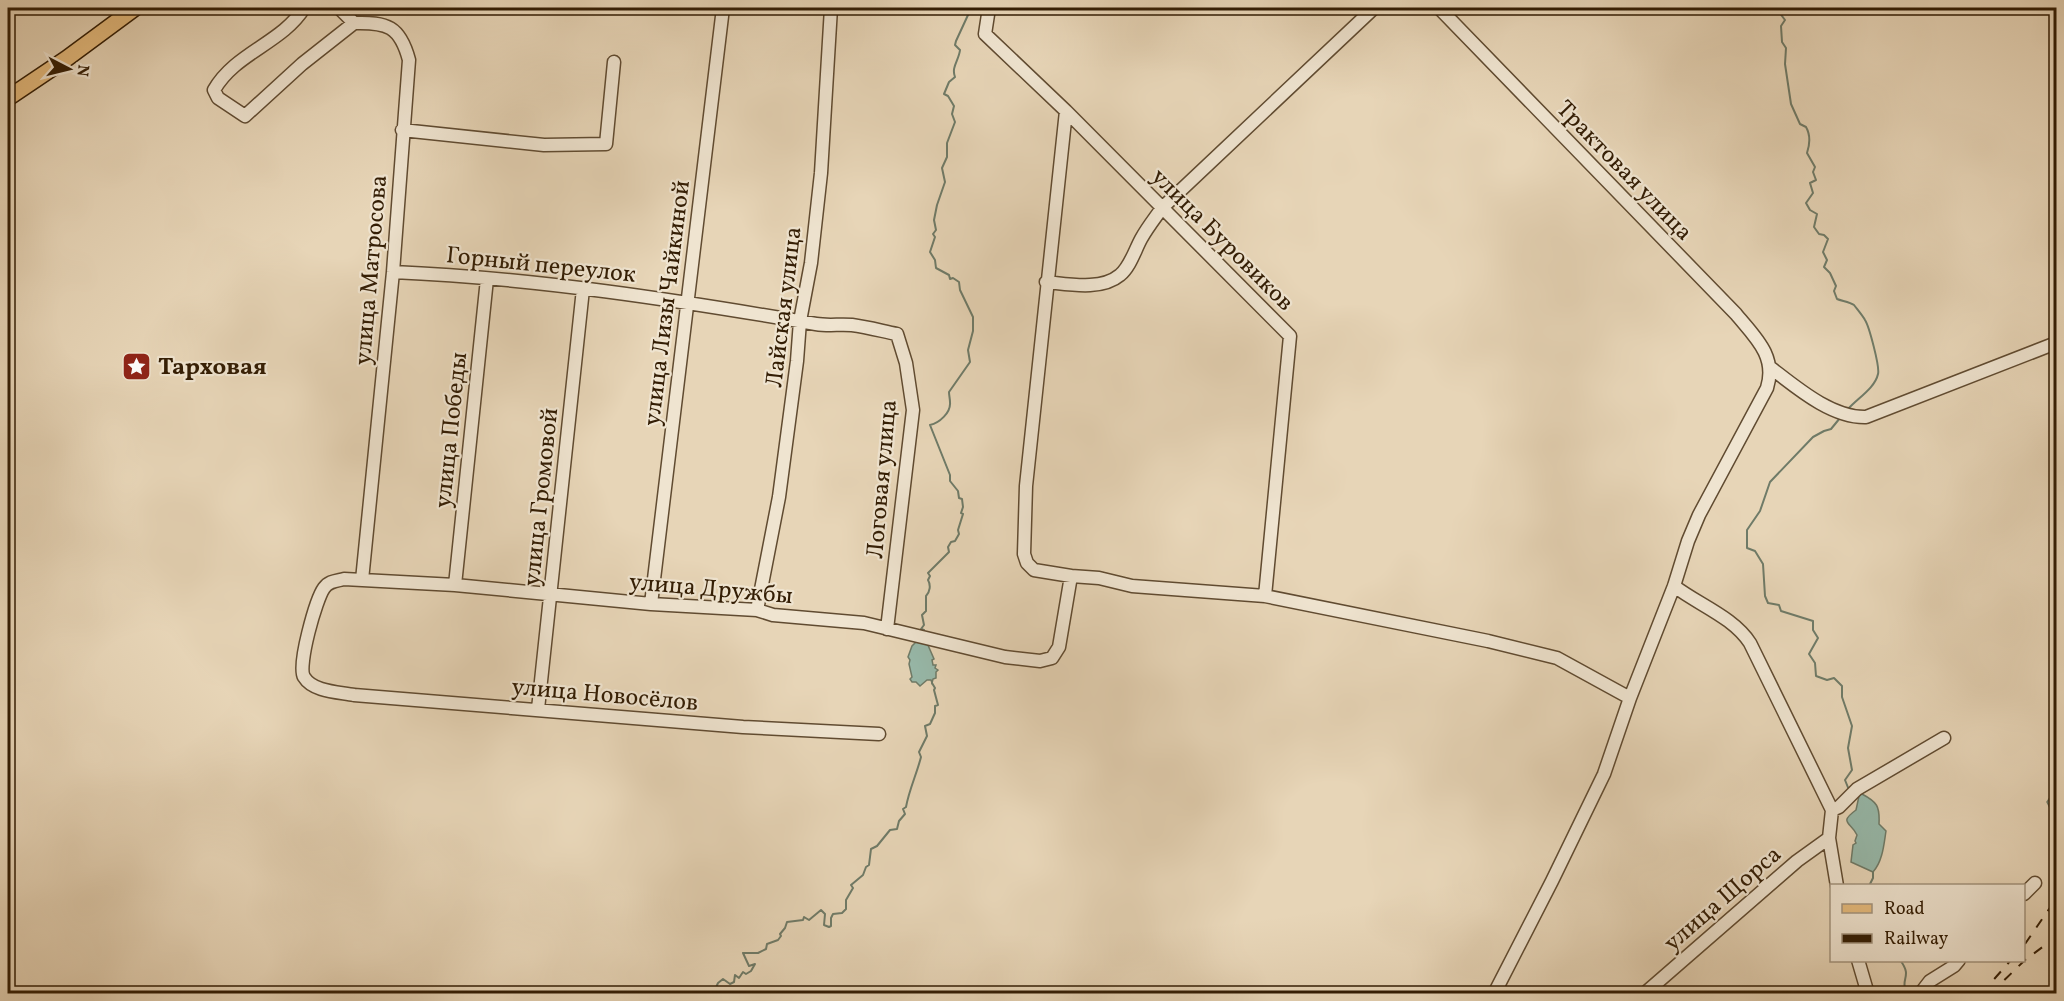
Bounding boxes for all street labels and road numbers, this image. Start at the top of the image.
street label: Трактовая улица [1547,93,1700,249]
street label: улица Буровиков [1142,161,1301,320]
street label: улица Матросова [347,174,397,367]
street label: улица Лизы Чайкиной [636,178,700,428]
street label: Лайская улица [758,225,812,390]
street label: Горный переулок [444,239,637,293]
street label: улица Победы [427,350,477,510]
street label: Логовая улица [859,398,907,560]
street label: улица Громовой [516,406,568,588]
street label: улица Дружбы [628,566,794,614]
street label: улица Новосёлов [510,671,700,721]
street label: улица Щорса [1657,839,1790,960]

